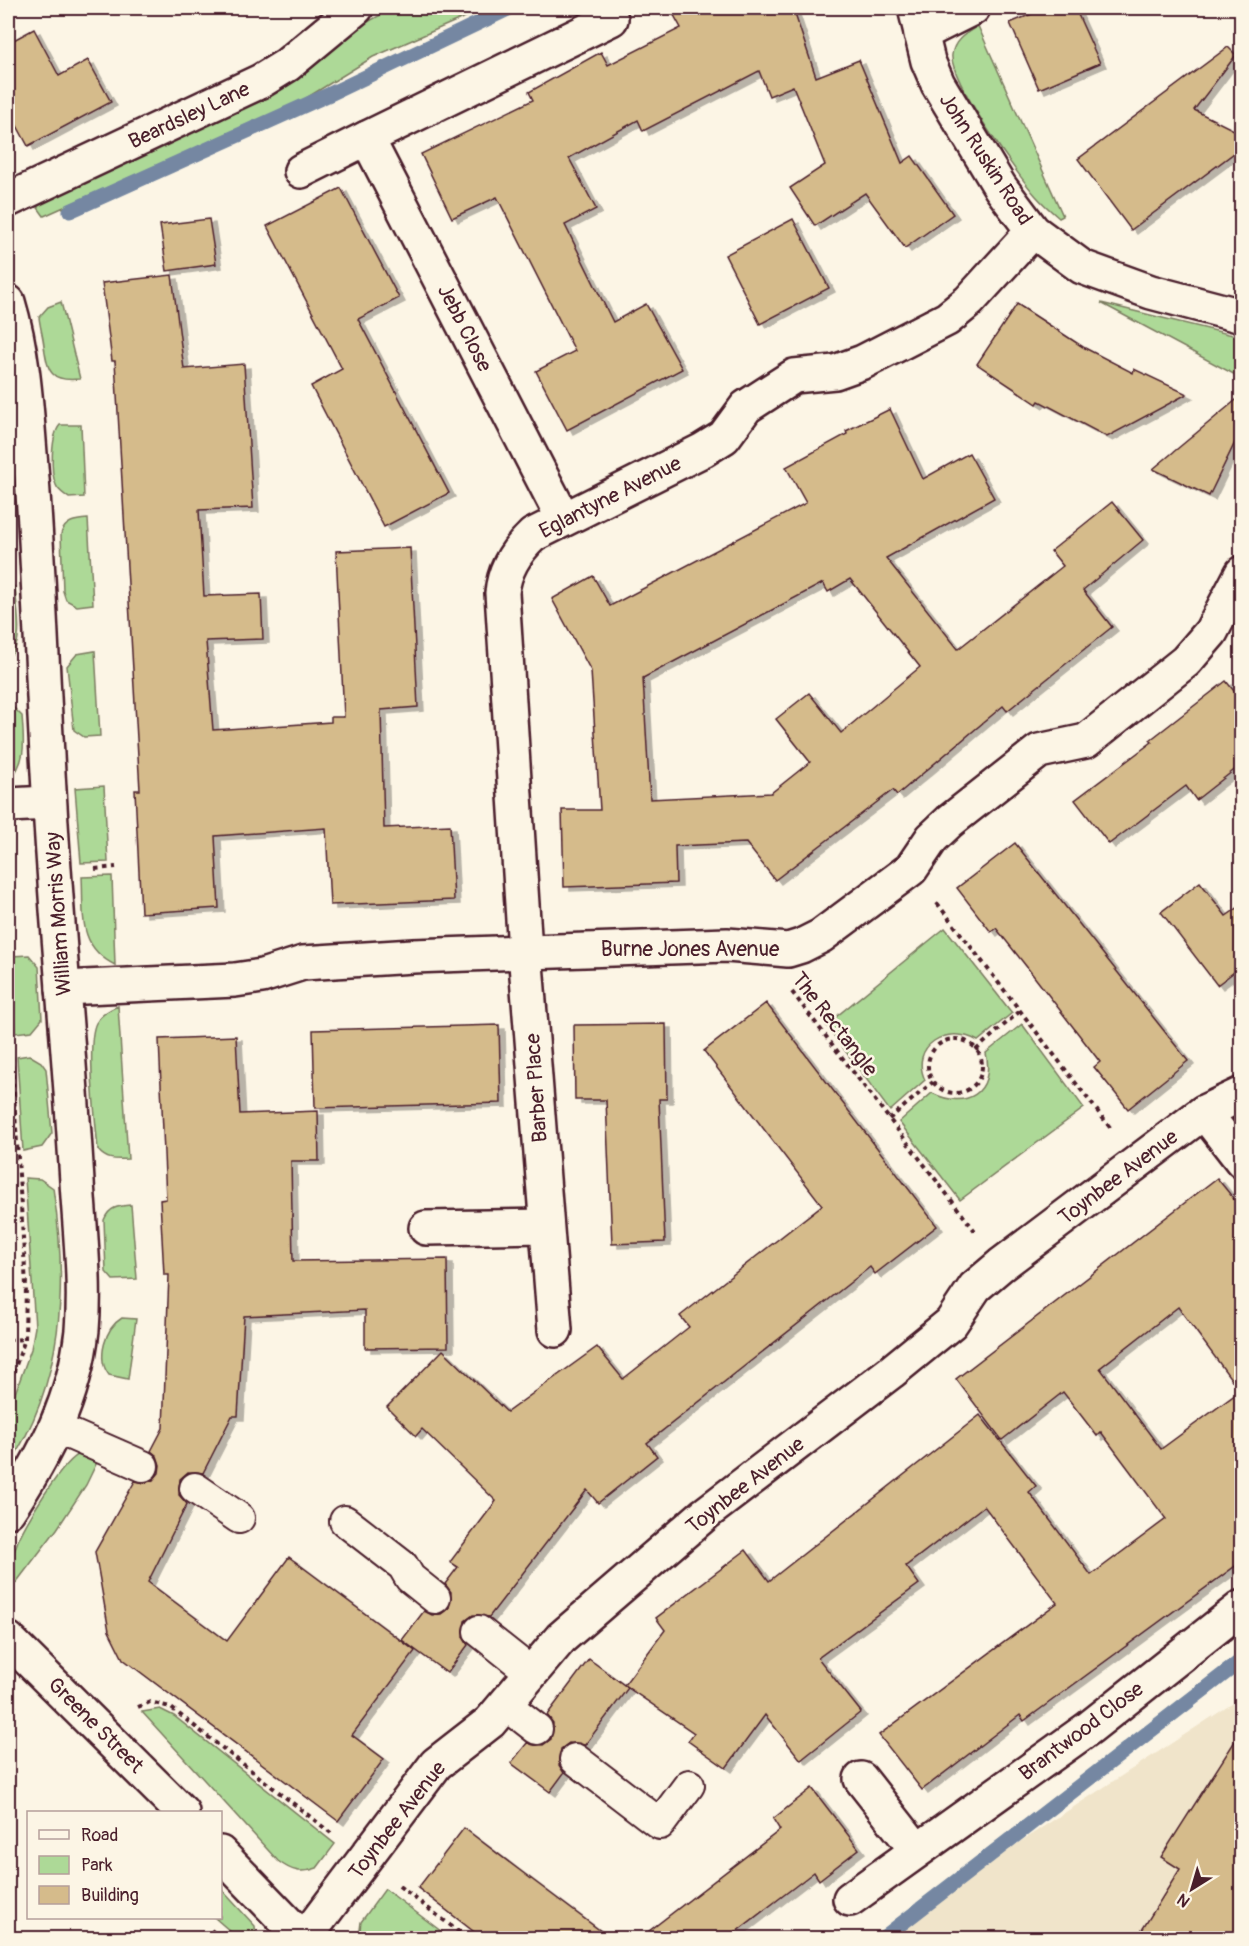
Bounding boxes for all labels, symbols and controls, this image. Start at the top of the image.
street label: Beardsley Lane [124,75,255,155]
street label: John Ruskin Road [933,88,1038,230]
street label: Jebb Close [431,280,498,377]
street label: Eglantyne Avenue [535,450,686,545]
street label: William Morris Way [39,831,78,997]
street label: Burne Jones Avenue [601,936,780,963]
street label: The Rectangle [785,967,884,1082]
street label: Barber Place [519,1032,554,1143]
street label: Toynbee Avenue [1053,1123,1184,1231]
street label: Toynbee Avenue [681,1430,810,1540]
street label: Greene Street [42,1672,150,1779]
street label: Brantwood Close [1014,1675,1150,1787]
street label: Toynbee Avenue [343,1755,452,1885]
legend [27,1811,222,1919]
text: Road [81,1824,118,1847]
text: Park [81,1854,113,1877]
north arrow [1162,1859,1222,1919]
text: Building [81,1884,139,1907]
text: N [1173,1889,1194,1911]

